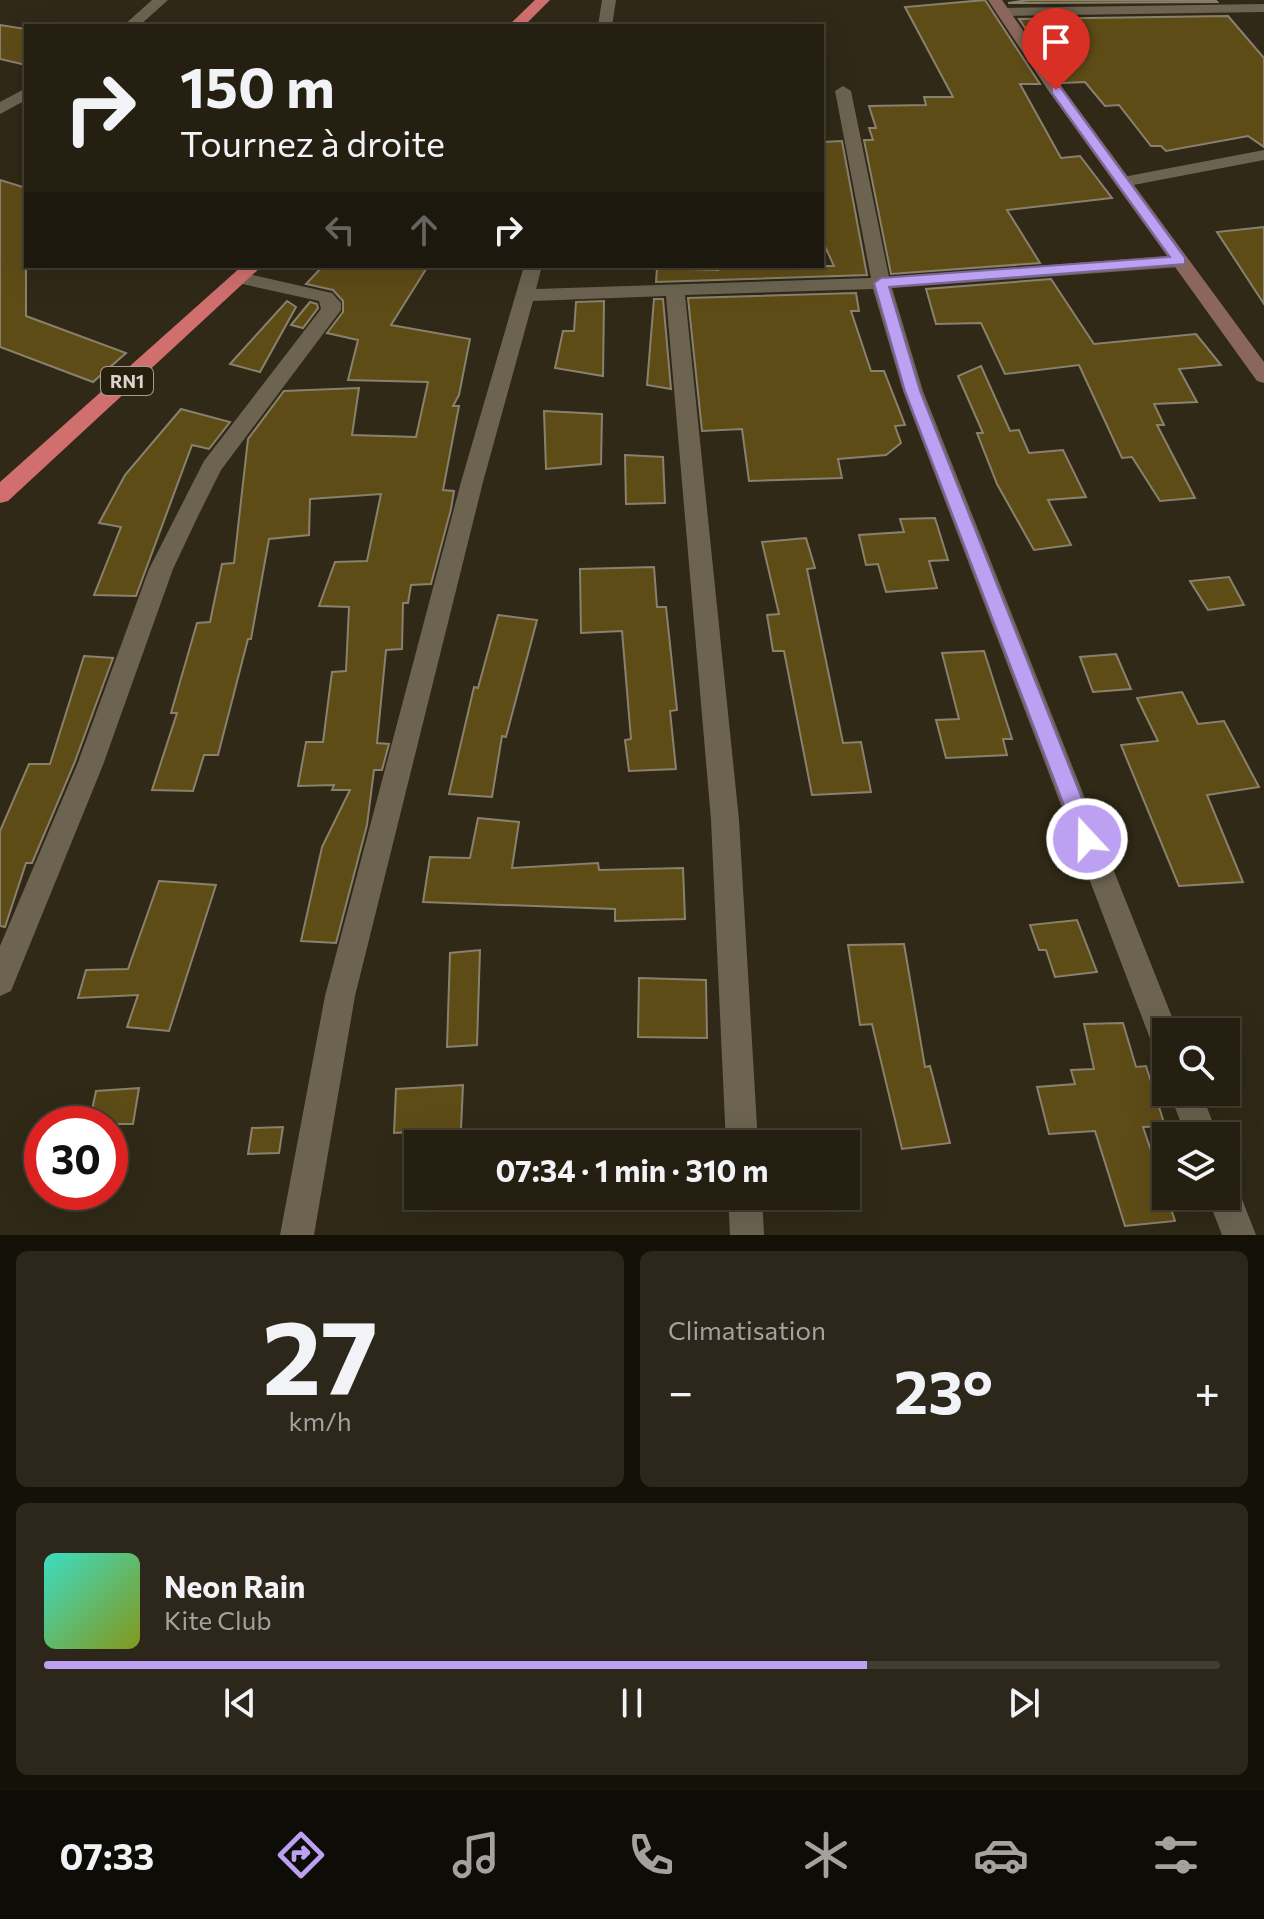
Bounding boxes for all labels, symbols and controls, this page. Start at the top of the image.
pin [1022,8,1090,90]
icon: arrive [1034,20,1078,64]
text: 150 m [180,51,335,120]
icon: right [48,56,152,160]
text: Tournez à droite [180,120,445,164]
icon: left [318,208,362,252]
icon: ahead [402,208,446,252]
icon: right [486,208,530,252]
road number: RN1 [101,367,153,395]
position arrow [1045,797,1129,881]
map controls [1152,1018,1240,1210]
button: search [1152,1018,1240,1106]
speed limit sign: 30 [24,1106,128,1210]
button: layers [1152,1122,1240,1210]
text: 07:34 · 1 min · 310 m [496,1151,768,1188]
text: 27 [262,1289,378,1416]
text: Climatisation [668,1314,826,1345]
text: 23° [894,1353,993,1426]
text: − [668,1363,693,1417]
text: + [1194,1363,1220,1417]
text: km/h [288,1405,352,1436]
text: Neon Rain [164,1567,305,1604]
text: Kite Club [164,1604,272,1635]
icon: previous [218,1681,262,1725]
icon: pause [610,1681,654,1725]
icon: next [1002,1681,1046,1725]
icon: directions [273,1827,329,1883]
icon: music [448,1827,504,1883]
icon: phone [623,1827,679,1883]
icon: climate [798,1827,854,1883]
icon: car [973,1827,1029,1883]
icon: filters [1148,1827,1204,1883]
text: 07:33 [60,1833,154,1877]

